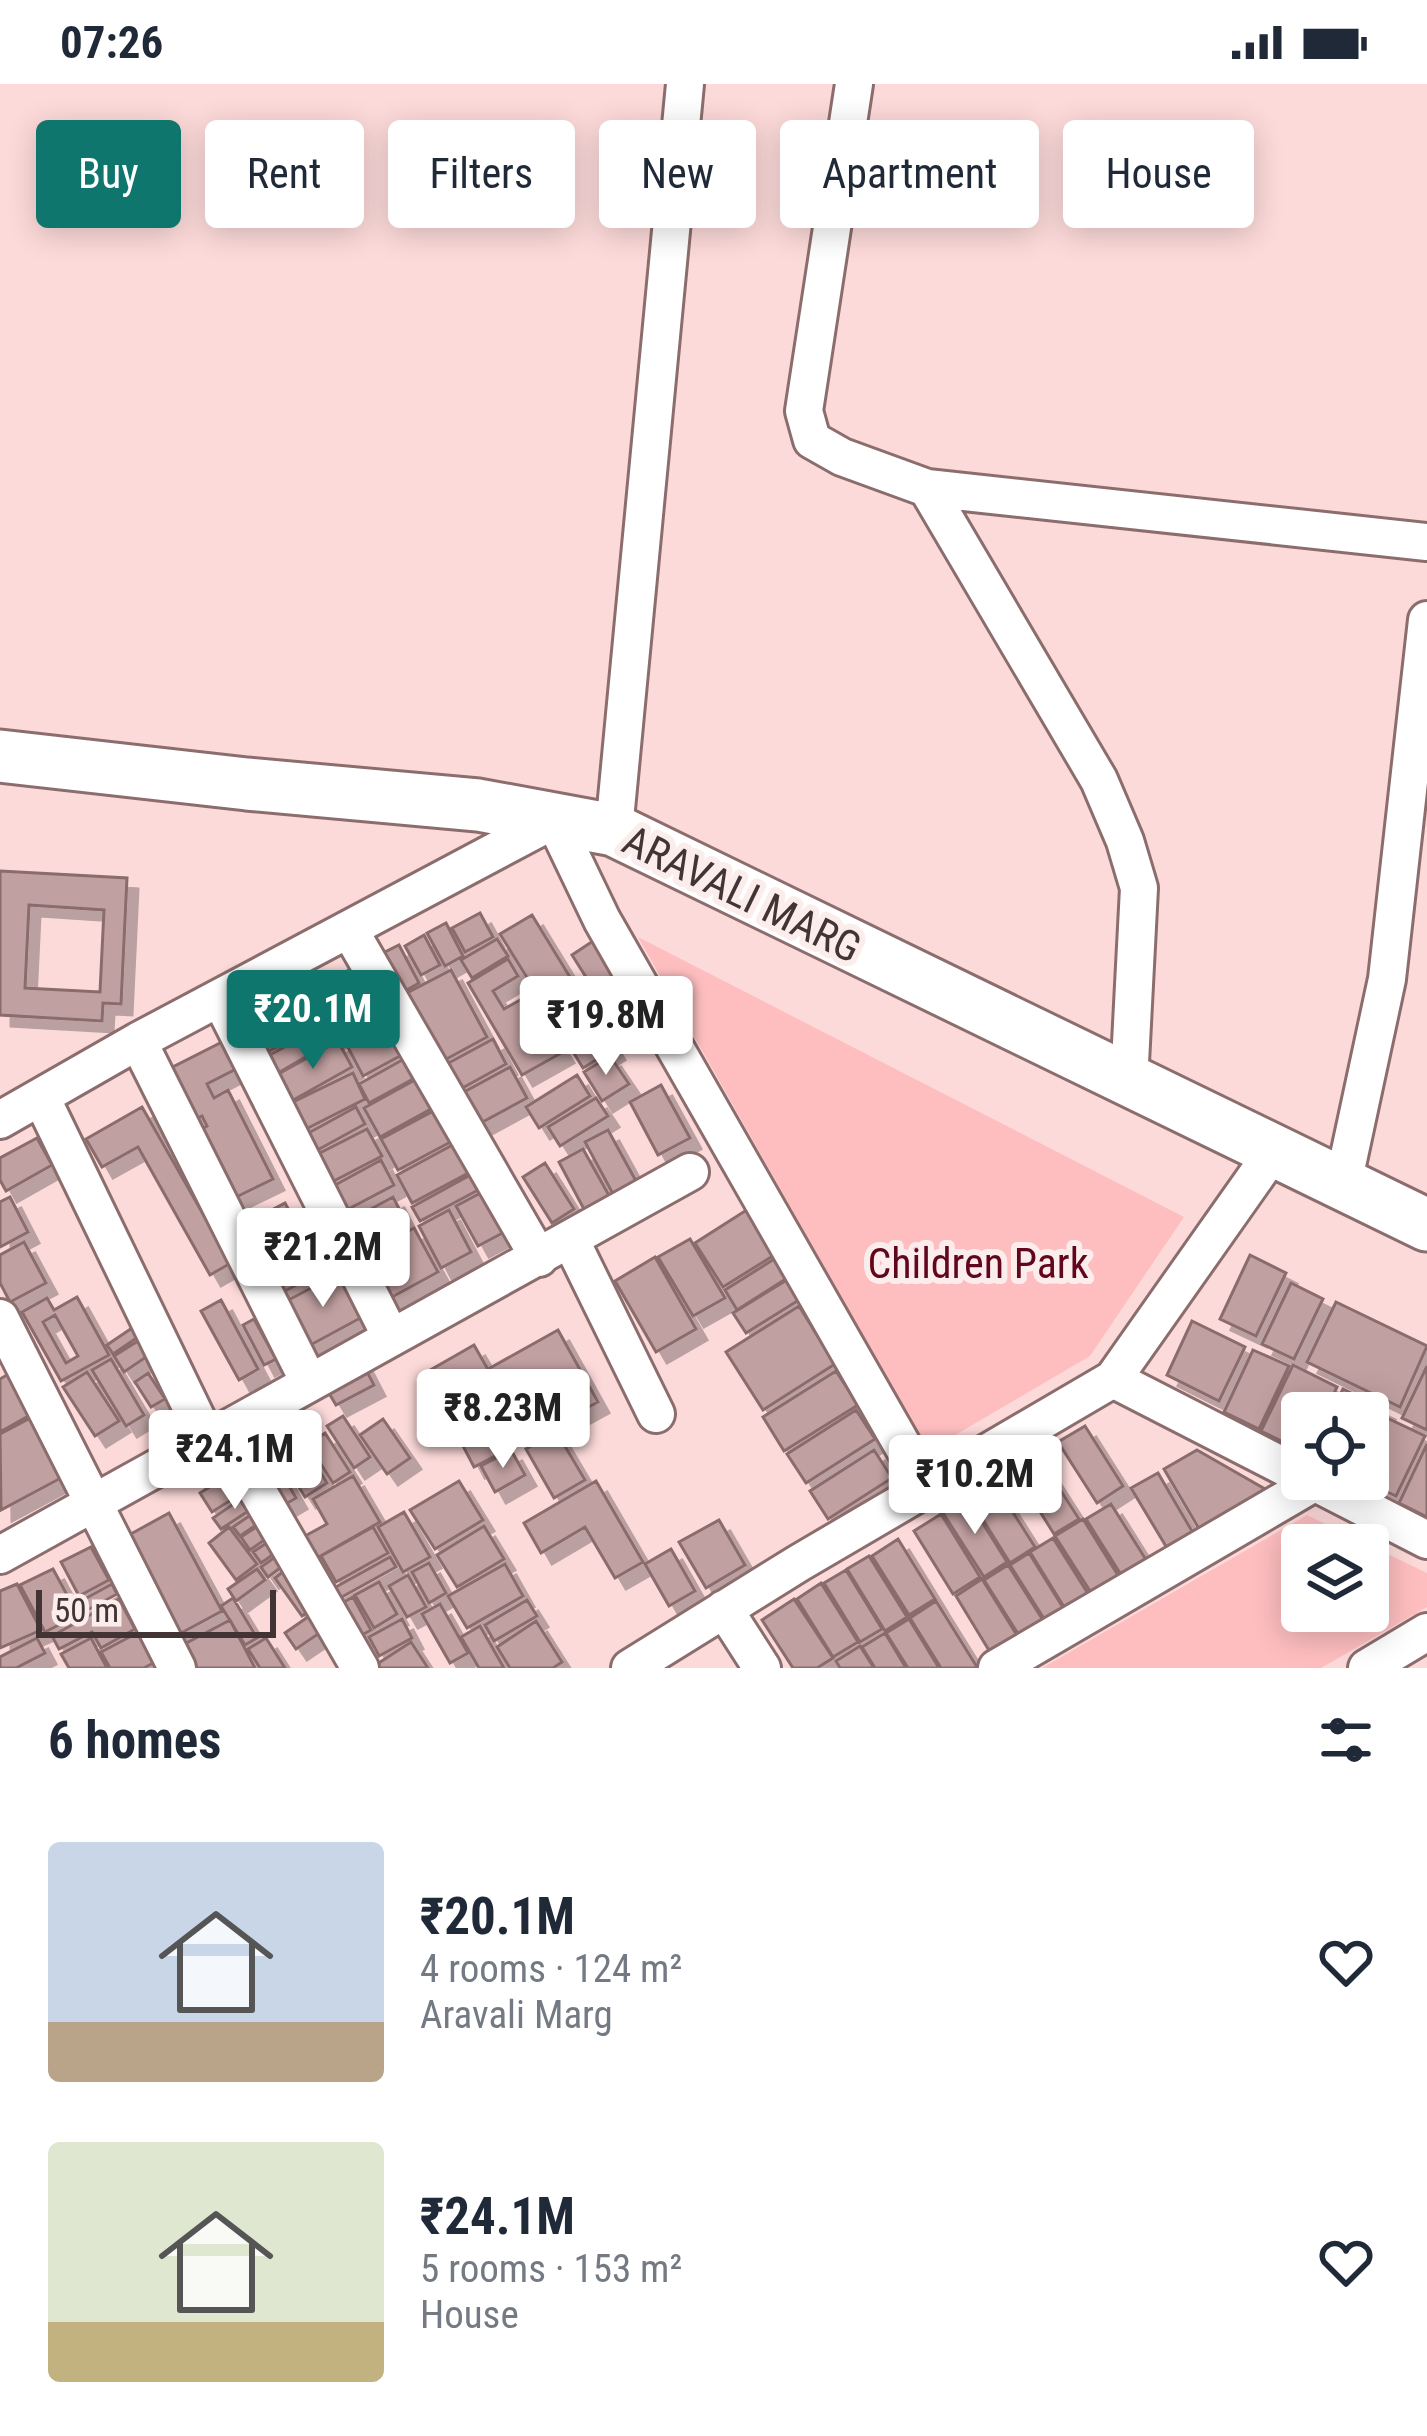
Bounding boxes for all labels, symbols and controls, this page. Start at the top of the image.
text: 07:26 [60,16,163,69]
chip: Buy [36,120,181,228]
chip: Rent [205,120,364,228]
chip: Filters [388,120,575,228]
chip: New [599,120,756,228]
chip: Apartment [780,120,1039,228]
chip: House [1063,120,1254,228]
street label: ARAVALI MARG [615,815,869,973]
pin: ₹20.1M [215,970,411,1072]
pin: ₹19.8M [508,976,704,1078]
text: ₹20.1M [254,986,372,1032]
text: ₹19.8M [547,992,665,1038]
pin: ₹21.2M [225,1208,421,1310]
text: ₹21.2M [264,1224,382,1270]
park label: Children Park [867,1239,1089,1288]
pin: ₹8.23M [405,1369,601,1471]
text: ₹8.23M [444,1385,562,1431]
map controls [1281,1392,1389,1632]
button: locate [1281,1392,1389,1500]
pin: ₹24.1M [137,1410,333,1512]
text: ₹24.1M [176,1426,294,1472]
pin: ₹10.2M [877,1435,1073,1537]
text: ₹10.2M [916,1451,1034,1497]
button: layers [1281,1524,1389,1632]
scale bar [36,1584,276,1637]
text: 50 m [54,1591,119,1630]
icon: filters [1313,1707,1379,1773]
text: 6 homes [48,1711,221,1770]
text: ₹20.1M [420,1887,575,1946]
icon: home [144,1890,288,2034]
icon: heart [1313,1929,1379,1995]
text: 4 rooms · 124 m² [420,1946,682,1992]
text: Aravali Marg [420,1992,613,2038]
text: ₹24.1M [420,2187,575,2246]
icon: home [144,2190,288,2334]
icon: heart [1313,2229,1379,2295]
text: 5 rooms · 153 m² [420,2246,682,2292]
text: House [420,2292,519,2338]

